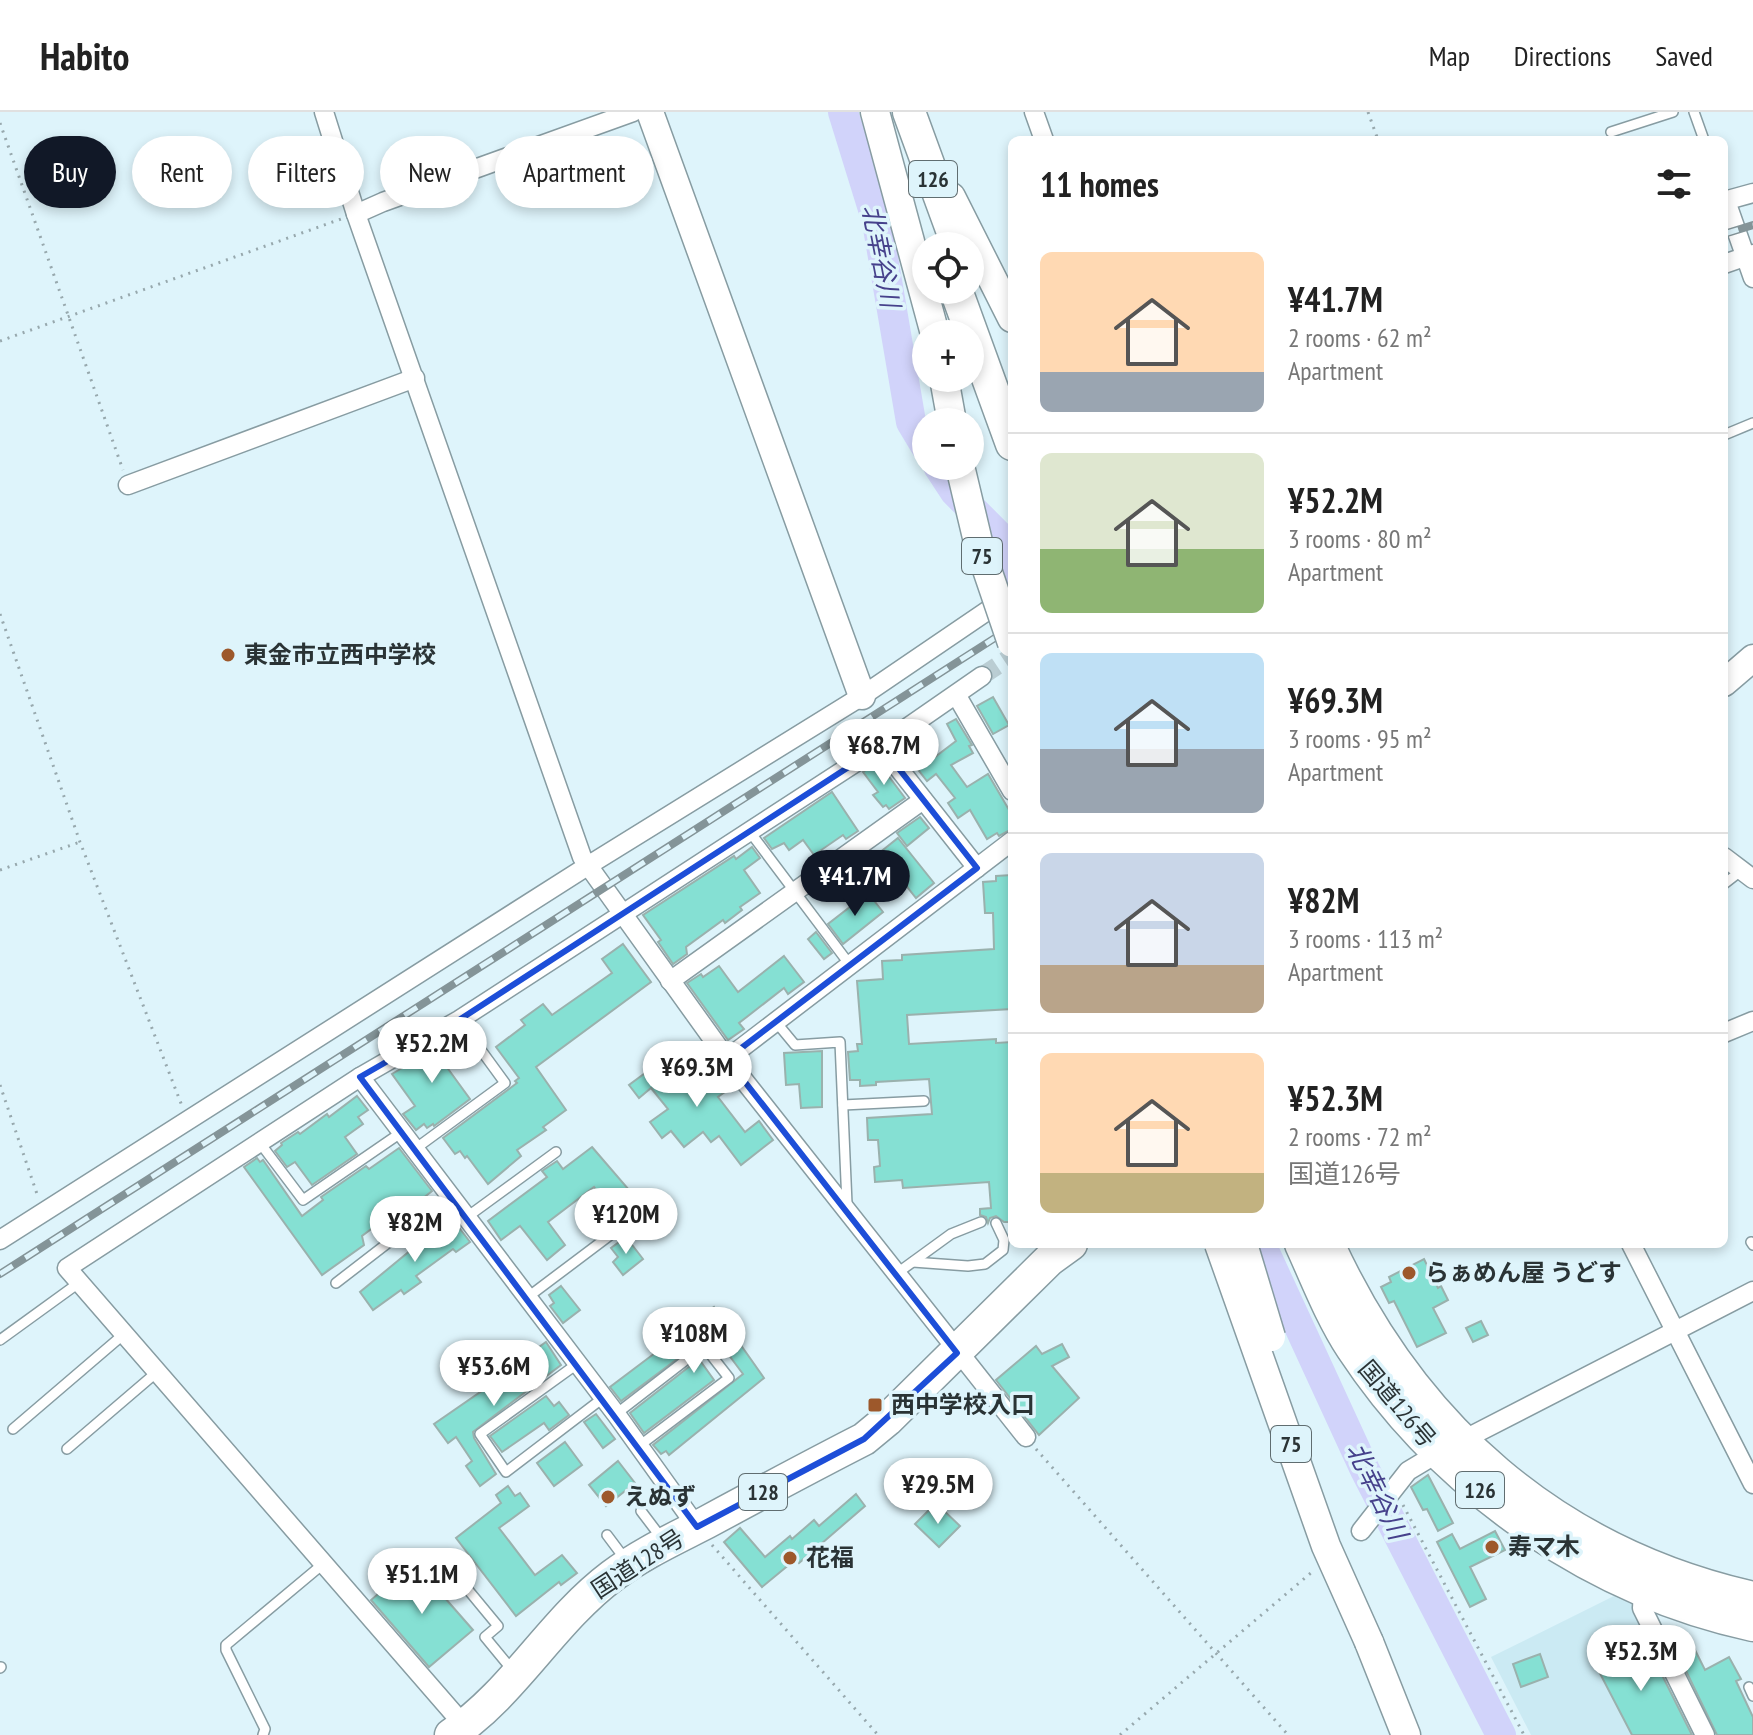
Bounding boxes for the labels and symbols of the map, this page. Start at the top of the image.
road number: 126 [909,161,957,197]
water label: 北幸谷川 [855,202,908,313]
road number: 75 [962,538,1002,574]
place label: 東金市立西中学校 [244,639,436,670]
marker: 東金市立西中学校 [219,646,237,664]
pin: ¥68.7M [819,719,949,787]
pin: ¥41.7M [790,850,920,918]
pin: ¥52.2M [367,1017,497,1085]
pin: ¥69.3M [632,1041,762,1109]
pin: ¥120M [570,1188,682,1256]
pin: ¥82M [368,1196,462,1264]
place label: らぁめん屋 うどす [1425,1257,1622,1288]
marker: らぁめん屋 うどす [1400,1264,1418,1282]
pin: ¥108M [638,1307,750,1375]
pin: ¥53.6M [429,1340,559,1408]
street label: 国道126号 [1352,1354,1443,1454]
place label: 西中学校入口 [891,1389,1035,1420]
marker: 西中学校入口 [866,1396,884,1414]
road number: 75 [1271,1426,1311,1462]
water label: 北幸谷川 [1340,1437,1416,1547]
pin: ¥29.5M [873,1458,1003,1526]
road number: 126 [1456,1472,1504,1508]
road number: 128 [739,1474,787,1510]
place label: えぬず [624,1481,696,1512]
marker: えぬず [599,1488,617,1506]
street label: 国道128号 [586,1522,690,1605]
place label: 寿マ木 [1508,1531,1580,1562]
marker: 寿マ木 [1483,1538,1501,1556]
place label: 花福 [806,1542,854,1573]
pin: ¥51.1M [357,1548,487,1616]
marker: 花福 [781,1549,799,1567]
pin: ¥52.3M [1576,1625,1706,1693]

